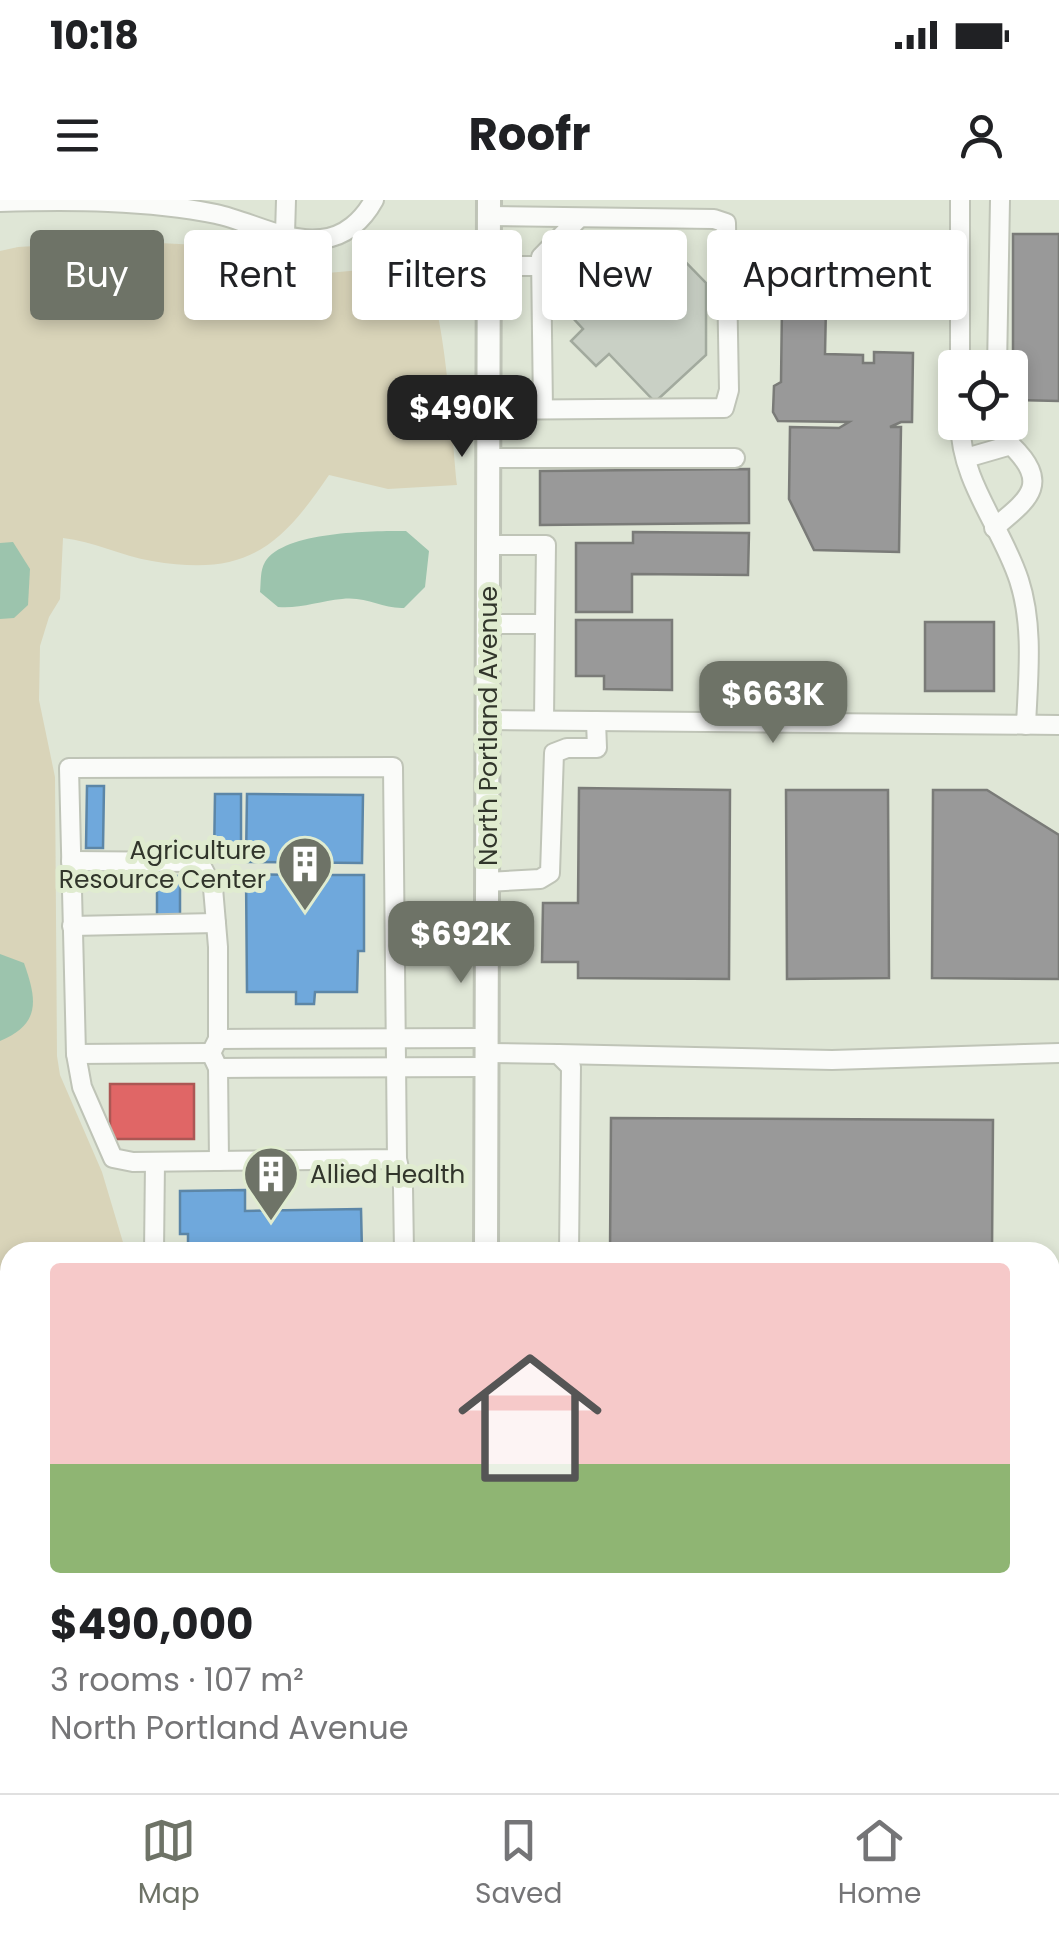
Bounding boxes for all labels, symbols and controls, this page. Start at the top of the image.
text: 10:18 [50,9,139,62]
text: Roofr [468,103,591,166]
icon: menu [50,108,105,163]
icon: person [954,108,1009,163]
chip: Buy [30,230,164,320]
chip: Rent [184,230,332,320]
chip: Filters [352,230,522,320]
chip: New [542,230,687,320]
chip: Apartment [707,230,967,320]
map controls [938,350,1028,440]
button: locate [938,350,1028,440]
pin: $490K [392,375,532,460]
text: $490K [409,385,515,430]
street label: North Portland Avenue [471,586,506,866]
pin: $663K [703,661,843,746]
text: $663K [721,671,825,716]
place label: Agriculture Resource Center [59,833,266,897]
building icon: Agriculture Resource Center [275,834,335,913]
pin: $692K [391,901,531,986]
text: $692K [410,911,512,956]
building icon: Allied Health [241,1144,301,1223]
place label: Allied Health [310,1157,465,1192]
icon: home [440,1328,620,1508]
text: $490,000 [50,1595,254,1654]
text: 3 rooms · 107 m² [50,1657,304,1702]
text: North Portland Avenue [50,1705,409,1750]
tab: Map [138,1813,200,1915]
tab: Saved [475,1813,562,1915]
tab: Home [838,1813,921,1915]

